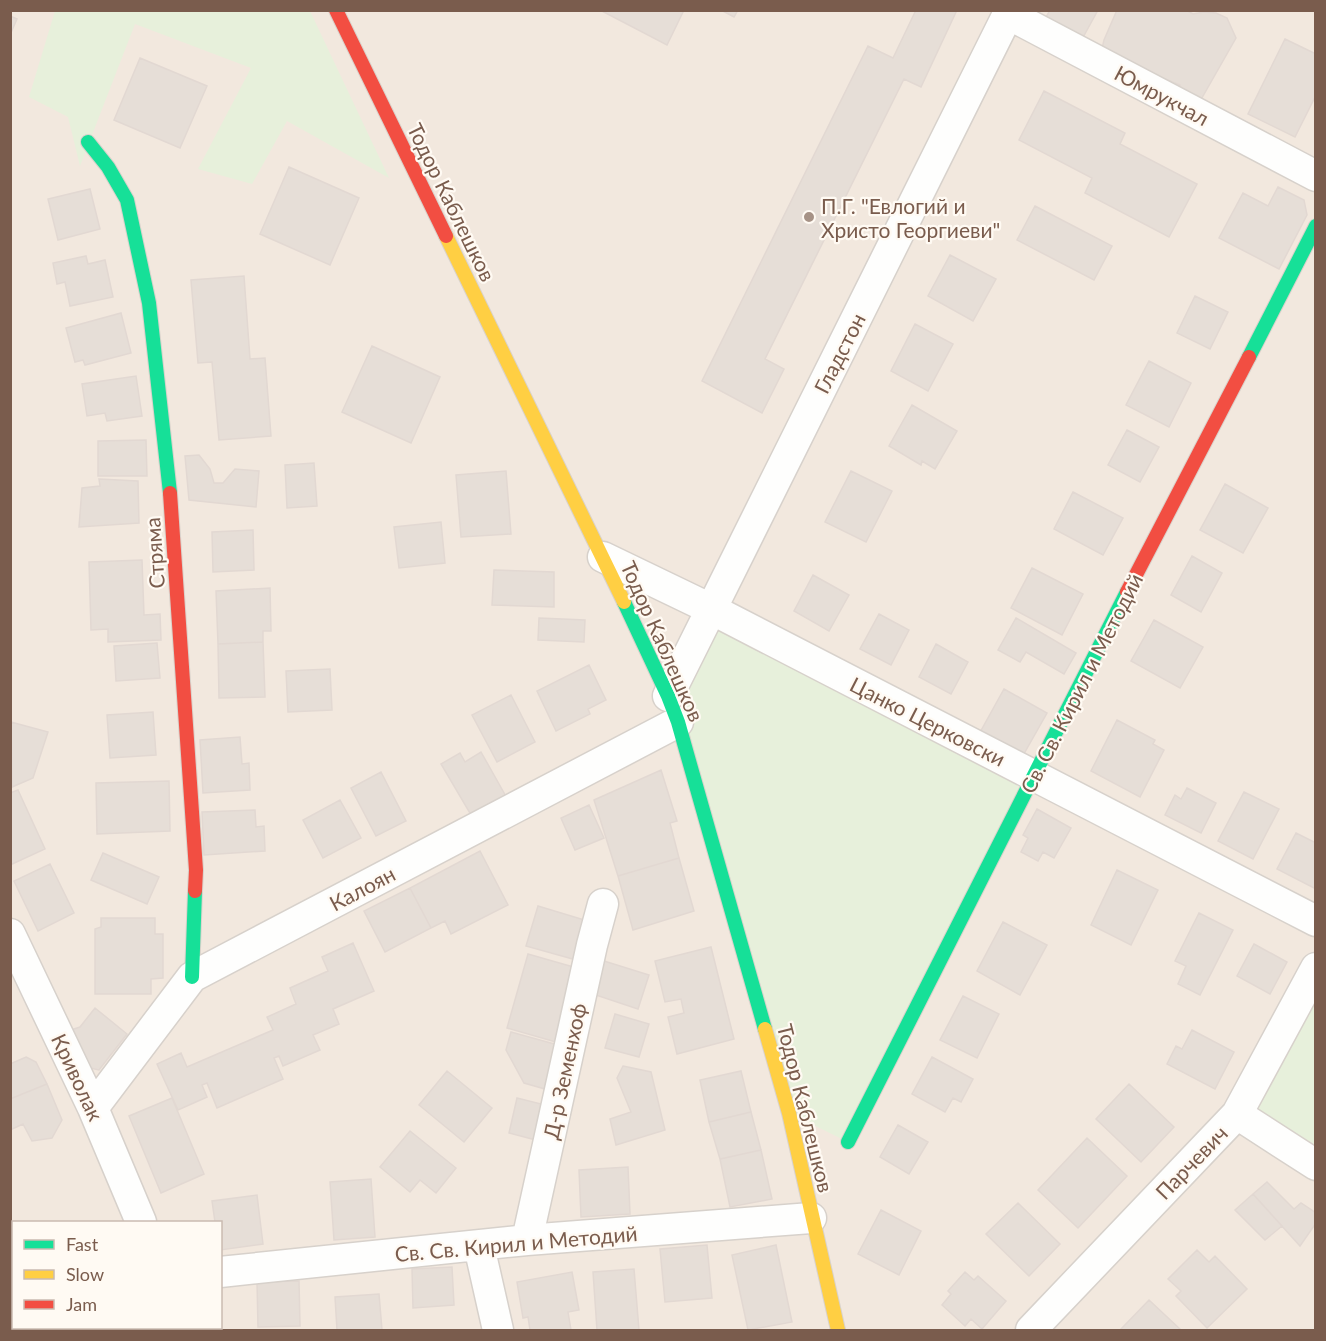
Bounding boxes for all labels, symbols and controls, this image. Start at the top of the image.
street label: Юмрукчал [1111,60,1213,130]
street label: Тодор Каблешков [403,119,501,285]
place label: П.Г. "Евлогий и Христо Георгиеви" [821,193,1000,242]
marker: П.Г. "Евлогий и Христо Георгиеви" [802,210,816,224]
street label: Гладстон [808,309,870,397]
street label: Стряма [139,516,169,590]
street label: Тодор Каблешков [616,557,710,725]
street label: Св. Св. Кирил и Методий [1015,569,1147,797]
street label: Цанко Церковски [846,671,1010,771]
street label: Калоян [325,860,399,916]
street label: Д-р Земенхоф [537,1001,591,1141]
street label: Тодор Каблешков [773,1021,839,1195]
street label: Криволак [47,1029,109,1125]
street label: Парчевич [1150,1120,1232,1204]
street label: Св. Св. Кирил и Методий [394,1220,638,1266]
legend [12,1221,222,1329]
text: Fast [66,1233,99,1255]
text: Slow [66,1263,104,1285]
text: Jam [66,1293,97,1315]

